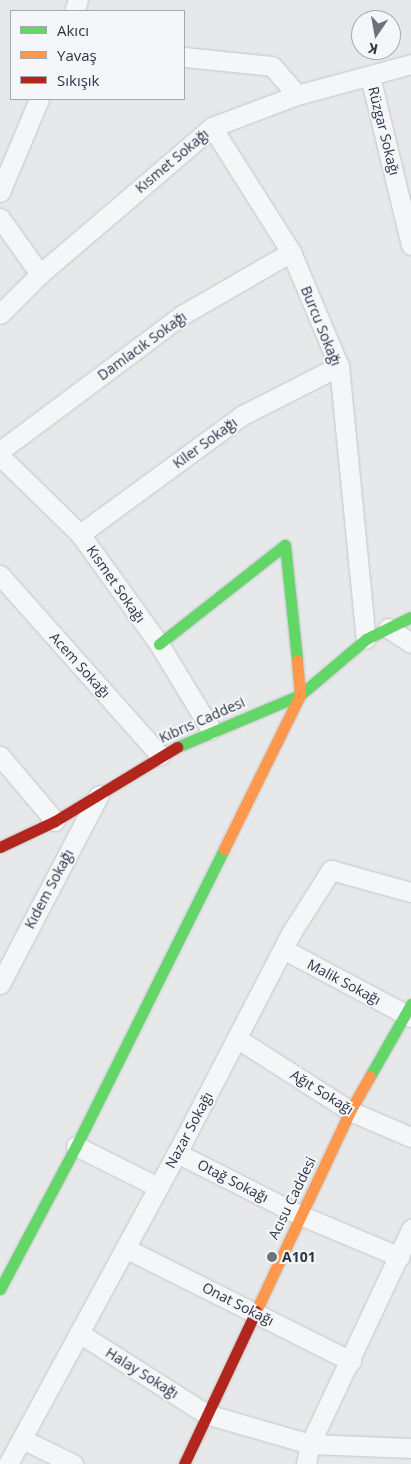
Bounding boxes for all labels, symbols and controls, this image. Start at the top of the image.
legend [10,10,185,100]
north arrow [351,10,401,60]
text: Akıcı [57,20,89,40]
text: K [366,39,380,59]
text: Yavaş [57,45,97,65]
text: Sıkışık [57,70,100,90]
street label: Rüzgar Sokağı [365,85,403,177]
street label: Kısmet Sokağı [132,125,212,197]
street label: Burcu Sokağı [297,284,345,368]
street label: Damlacık Sokağı [94,308,190,384]
street label: Kiler Sokağı [170,414,240,472]
street label: Kısmet Sokağı [83,542,149,626]
street label: Acem Sokağı [46,629,114,701]
street label: Kıbrıs Caddesi [157,694,247,746]
street label: Kıdem Sokağı [21,846,77,932]
street label: Malik Sokağı [304,956,384,1008]
street label: Ağıt Sokağı [287,1066,357,1118]
street label: Nazar Sokağı [162,1089,216,1171]
street label: Acısu Caddesi [265,1154,319,1242]
street label: Otağ Sokağı [195,1156,271,1206]
place label: A101 [282,1249,316,1265]
marker: A101 [266,1251,278,1263]
street label: Onat Sokağı [199,1279,277,1329]
street label: Halay Sokağı [103,1344,181,1402]

